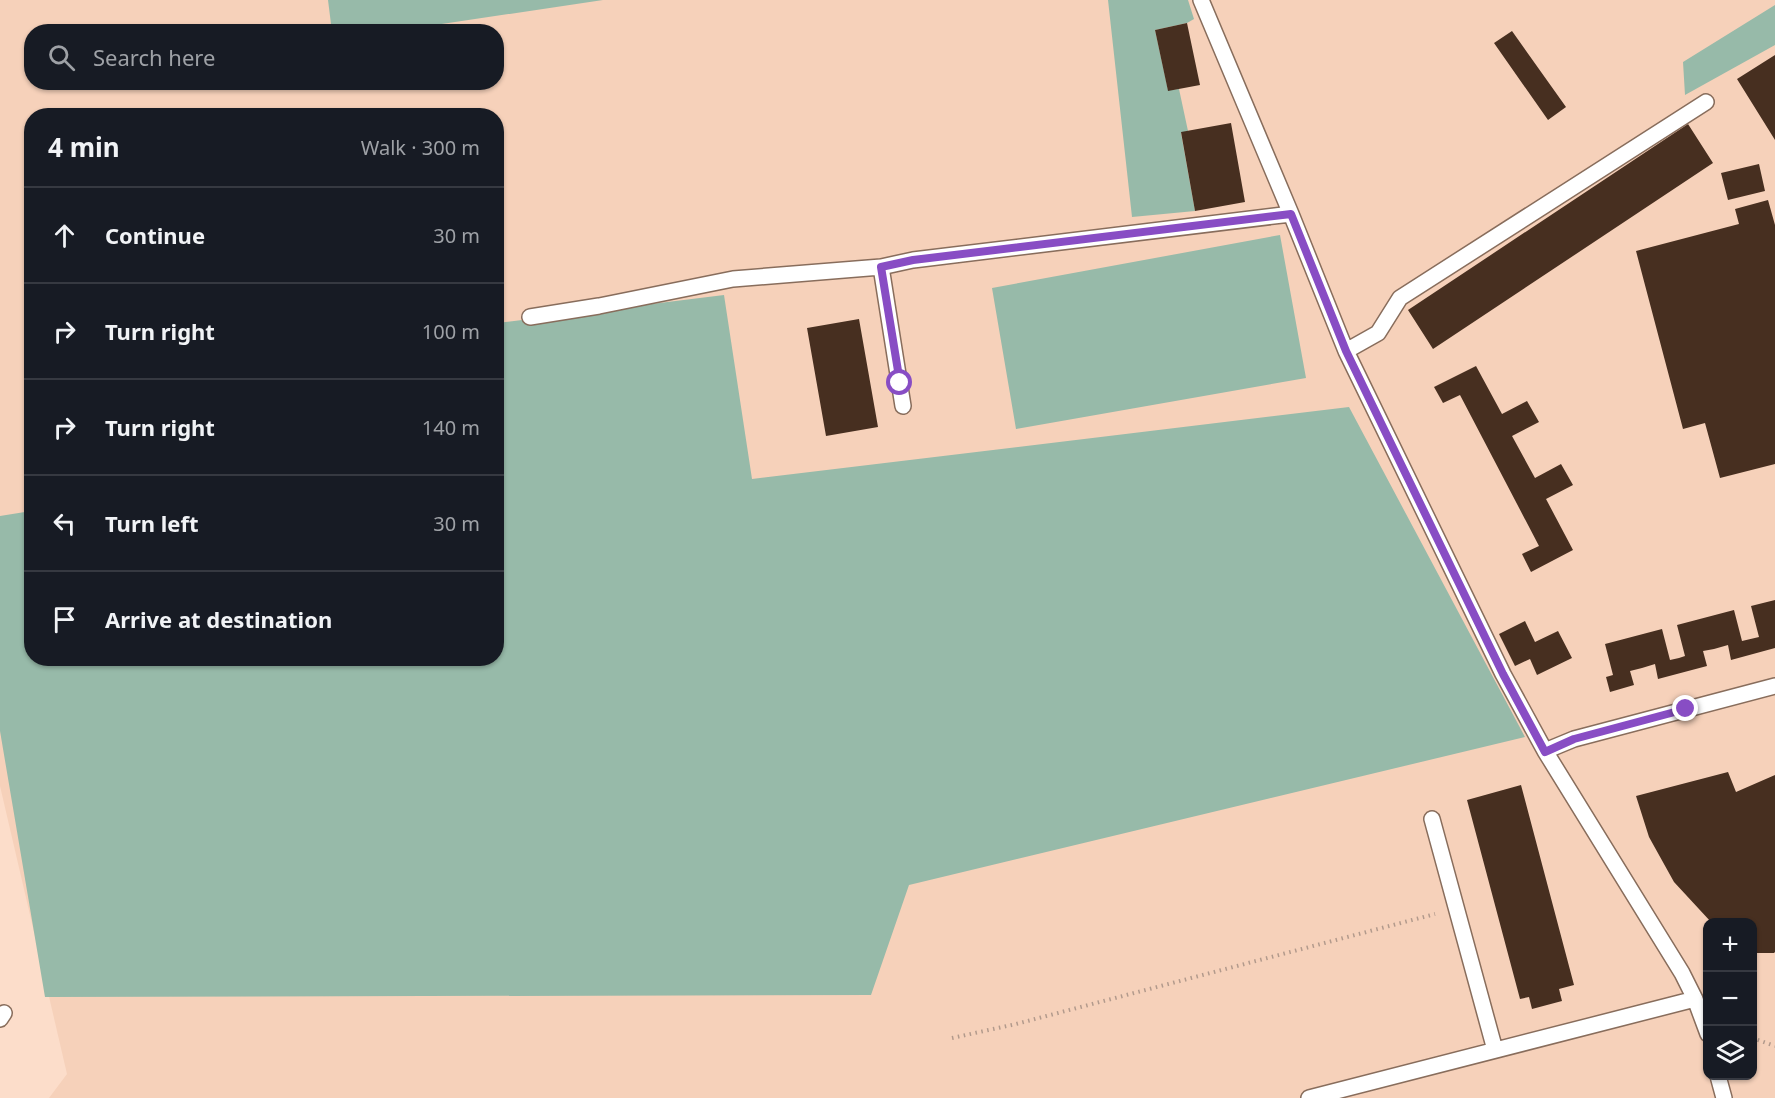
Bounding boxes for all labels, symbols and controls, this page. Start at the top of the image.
search box [24,24,504,90]
icon: search [45,41,78,74]
text: Search here [93,42,215,72]
text: 4 min [48,129,120,165]
text: Walk · 300 m [361,134,480,161]
icon: ahead [48,219,81,252]
text: Continue [105,220,205,250]
text: 30 m [433,222,480,249]
icon: right [48,315,81,348]
text: Turn right [105,316,215,346]
text: 100 m [422,318,480,345]
route start [886,369,912,395]
icon: right [48,411,81,444]
text: Turn right [105,412,215,442]
text: 140 m [422,414,480,441]
icon: left [48,507,81,540]
text: Turn left [105,508,199,538]
text: 30 m [433,510,480,537]
icon: arrive [48,603,81,636]
text: Arrive at destination [105,604,332,634]
route end [1672,695,1698,721]
map controls [1703,918,1757,1080]
button: + [1703,918,1757,972]
button: − [1703,972,1757,1026]
button: layers [1703,1026,1757,1080]

